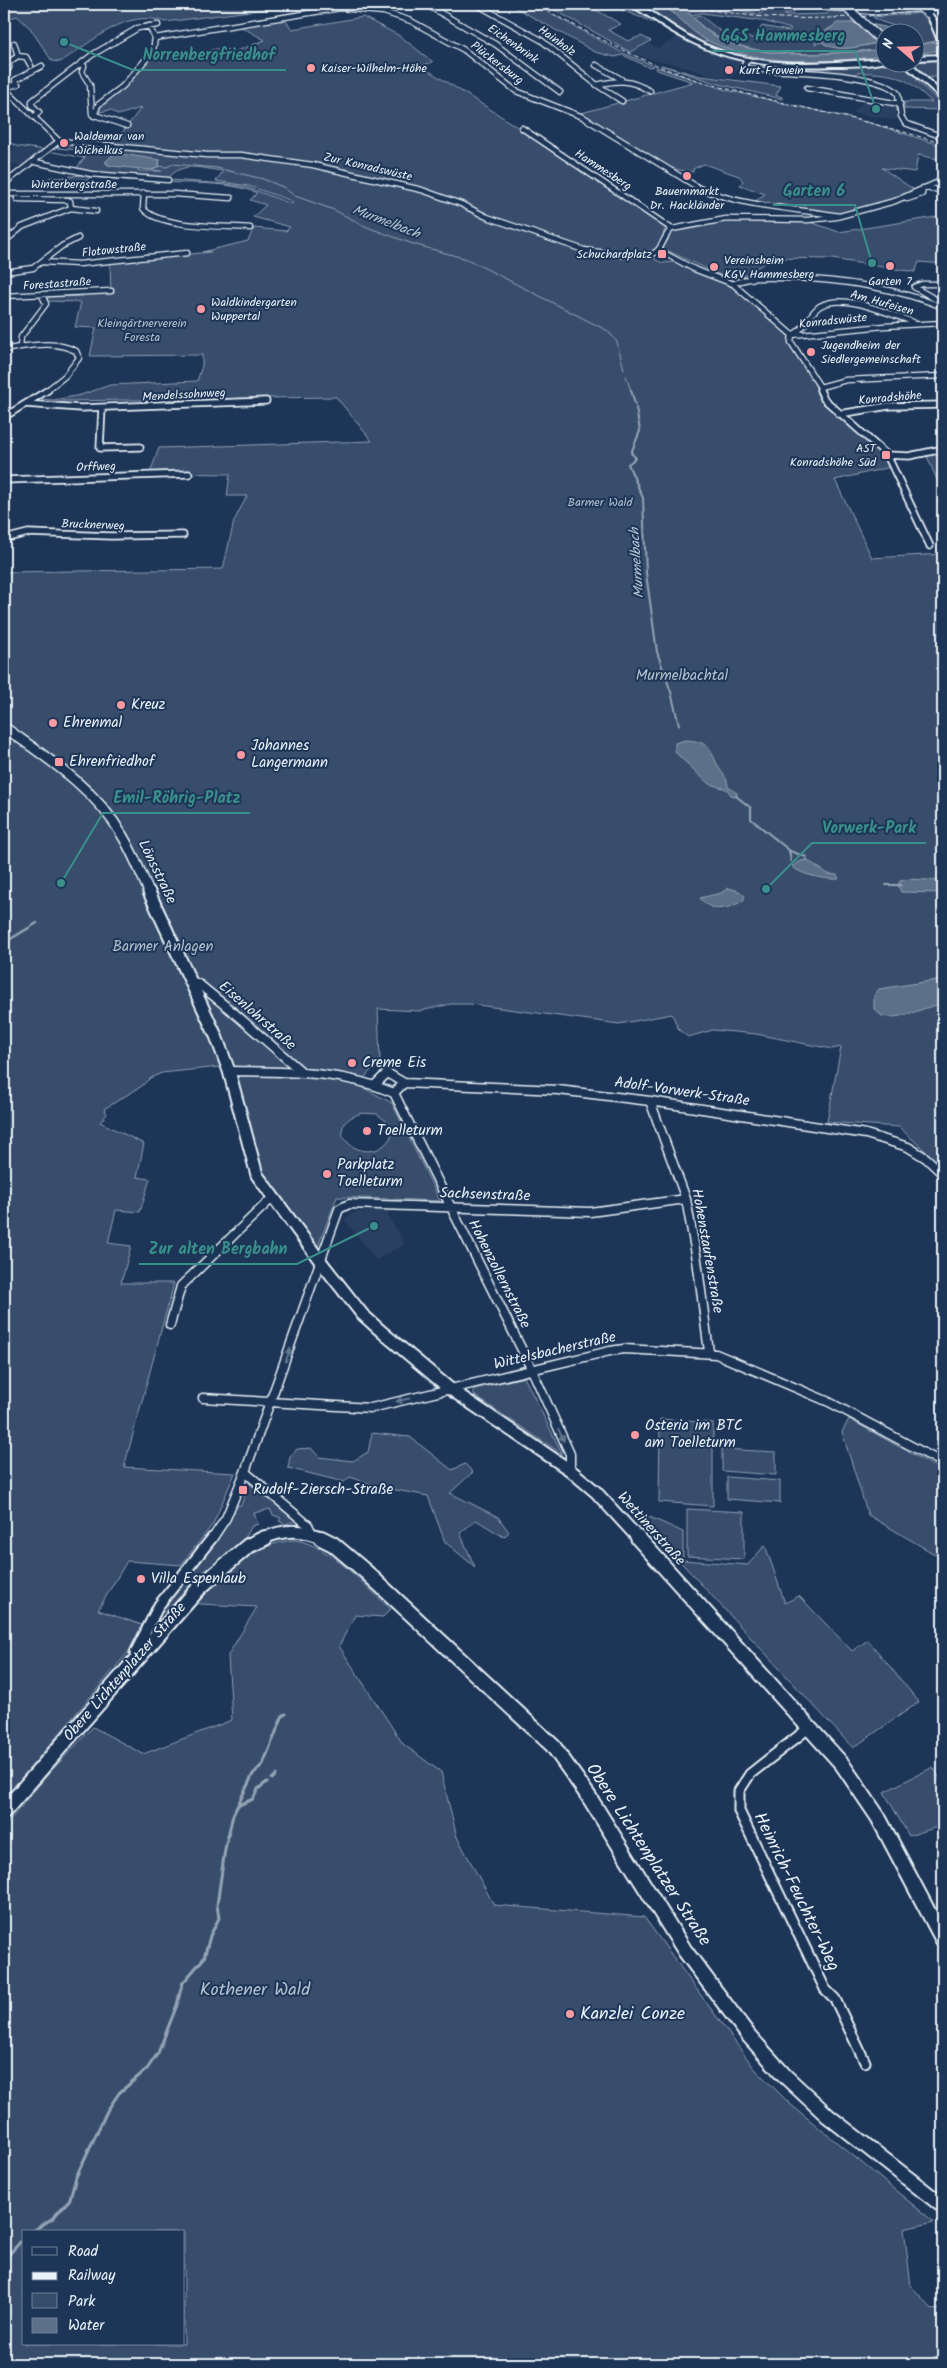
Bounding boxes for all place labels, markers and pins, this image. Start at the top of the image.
callout: GGS Hammesberg [711,20,855,51]
callout: Norrenbergfriedhof [133,39,286,70]
place label: Kaiser-Wilhelm-Höhe [321,59,427,78]
place label: Kurt Frowein [739,61,804,80]
marker: Kaiser-Wilhelm-Höhe [305,62,317,74]
marker: Kurt Frowein [723,64,735,76]
place label: Waldemar van Wichelkus [74,127,144,160]
marker: Waldemar van Wichelkus [58,137,70,149]
marker: Bauernmarkt Dr. Hackländer [681,170,693,182]
callout: Garten 6 [773,174,855,205]
place label: Bauernmarkt Dr. Hackländer [650,182,725,215]
place label: Schuchardplatz [576,245,652,264]
marker: Schuchardplatz [656,248,668,260]
place label: Vereinsheim KGV Hammesberg [724,251,815,284]
marker: Garten 7 [884,260,896,272]
marker: Vereinsheim KGV Hammesberg [708,261,720,273]
place label: Garten 7 [868,272,912,291]
place label: Waldkindergarten Wuppertal [211,293,297,326]
marker: Waldkindergarten Wuppertal [195,303,207,315]
place label: Jugendheim der Siedlergemeinschaft [821,336,921,369]
marker: Jugendheim der Siedlergemeinschaft [805,346,817,358]
place label: AST Konradshöhe Süd [790,439,878,472]
marker: AST Konradshöhe Süd [880,449,892,461]
place label: Kreuz [131,693,166,717]
marker: Kreuz [115,699,127,711]
place label: Ehrenmal [63,711,123,735]
marker: Ehrenmal [47,717,59,729]
place label: Johannes Langermann [251,734,328,775]
marker: Johannes Langermann [235,749,247,761]
place label: Ehrenfriedhof [69,750,156,774]
marker: Ehrenfriedhof [53,756,65,768]
callout: Emil-Röhrig-Platz [103,782,250,813]
callout: Vorwerk-Park [812,812,926,843]
place label: Creme Eis [362,1051,427,1075]
marker: Creme Eis [346,1057,358,1069]
place label: Toelleturm [377,1119,443,1143]
marker: Toelleturm [361,1125,373,1137]
place label: Parkplatz Toelleturm [337,1153,403,1194]
marker: Parkplatz Toelleturm [321,1168,333,1180]
callout: Zur alten Bergbahn [139,1233,297,1264]
place label: Osteria im BTC am Toelleturm [645,1414,743,1455]
marker: Osteria im BTC am Toelleturm [629,1429,641,1441]
place label: Rudolf-Ziersch-Straße [253,1478,394,1502]
marker: Rudolf-Ziersch-Straße [237,1484,249,1496]
place label: Villa Espenlaub [151,1567,246,1591]
marker: Villa Espenlaub [135,1573,147,1585]
place label: Kanzlei Conze [580,2000,685,2029]
marker: Kanzlei Conze [564,2008,576,2020]

